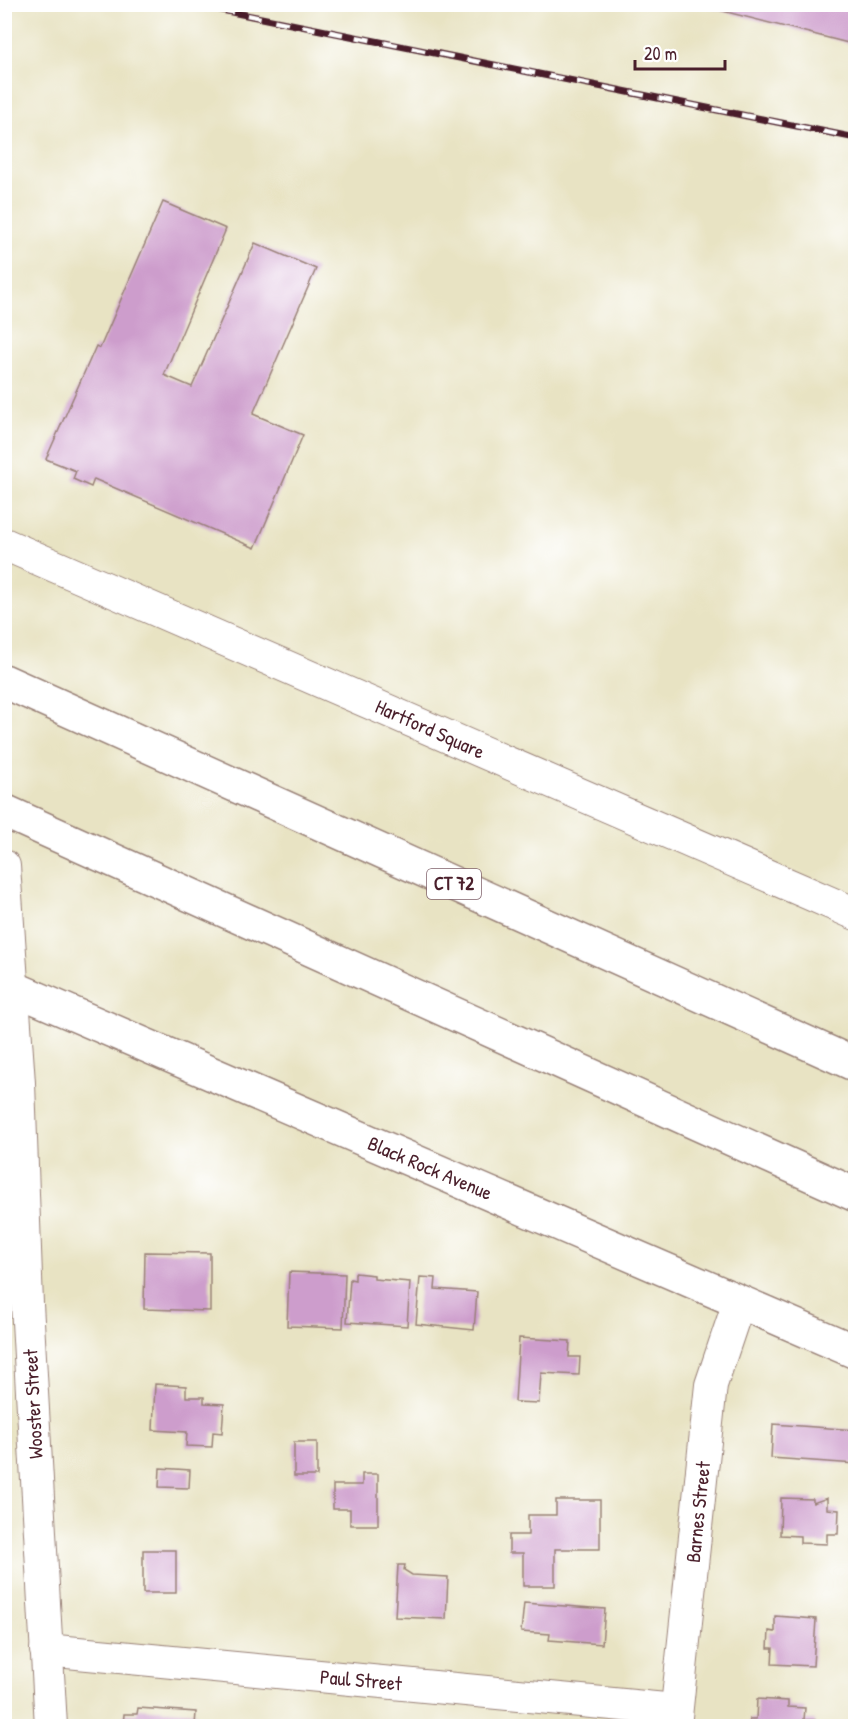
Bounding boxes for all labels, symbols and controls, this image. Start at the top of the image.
scale bar [635,33,725,71]
text: 20 m [644,41,677,66]
street label: Hartford Square [371,692,489,765]
road number: CT 72 [427,869,481,899]
street label: Black Rock Avenue [364,1129,496,1206]
street label: Wooster Street [16,1347,49,1460]
street label: Barnes Street [679,1459,716,1564]
street label: Paul Street [319,1662,404,1697]

